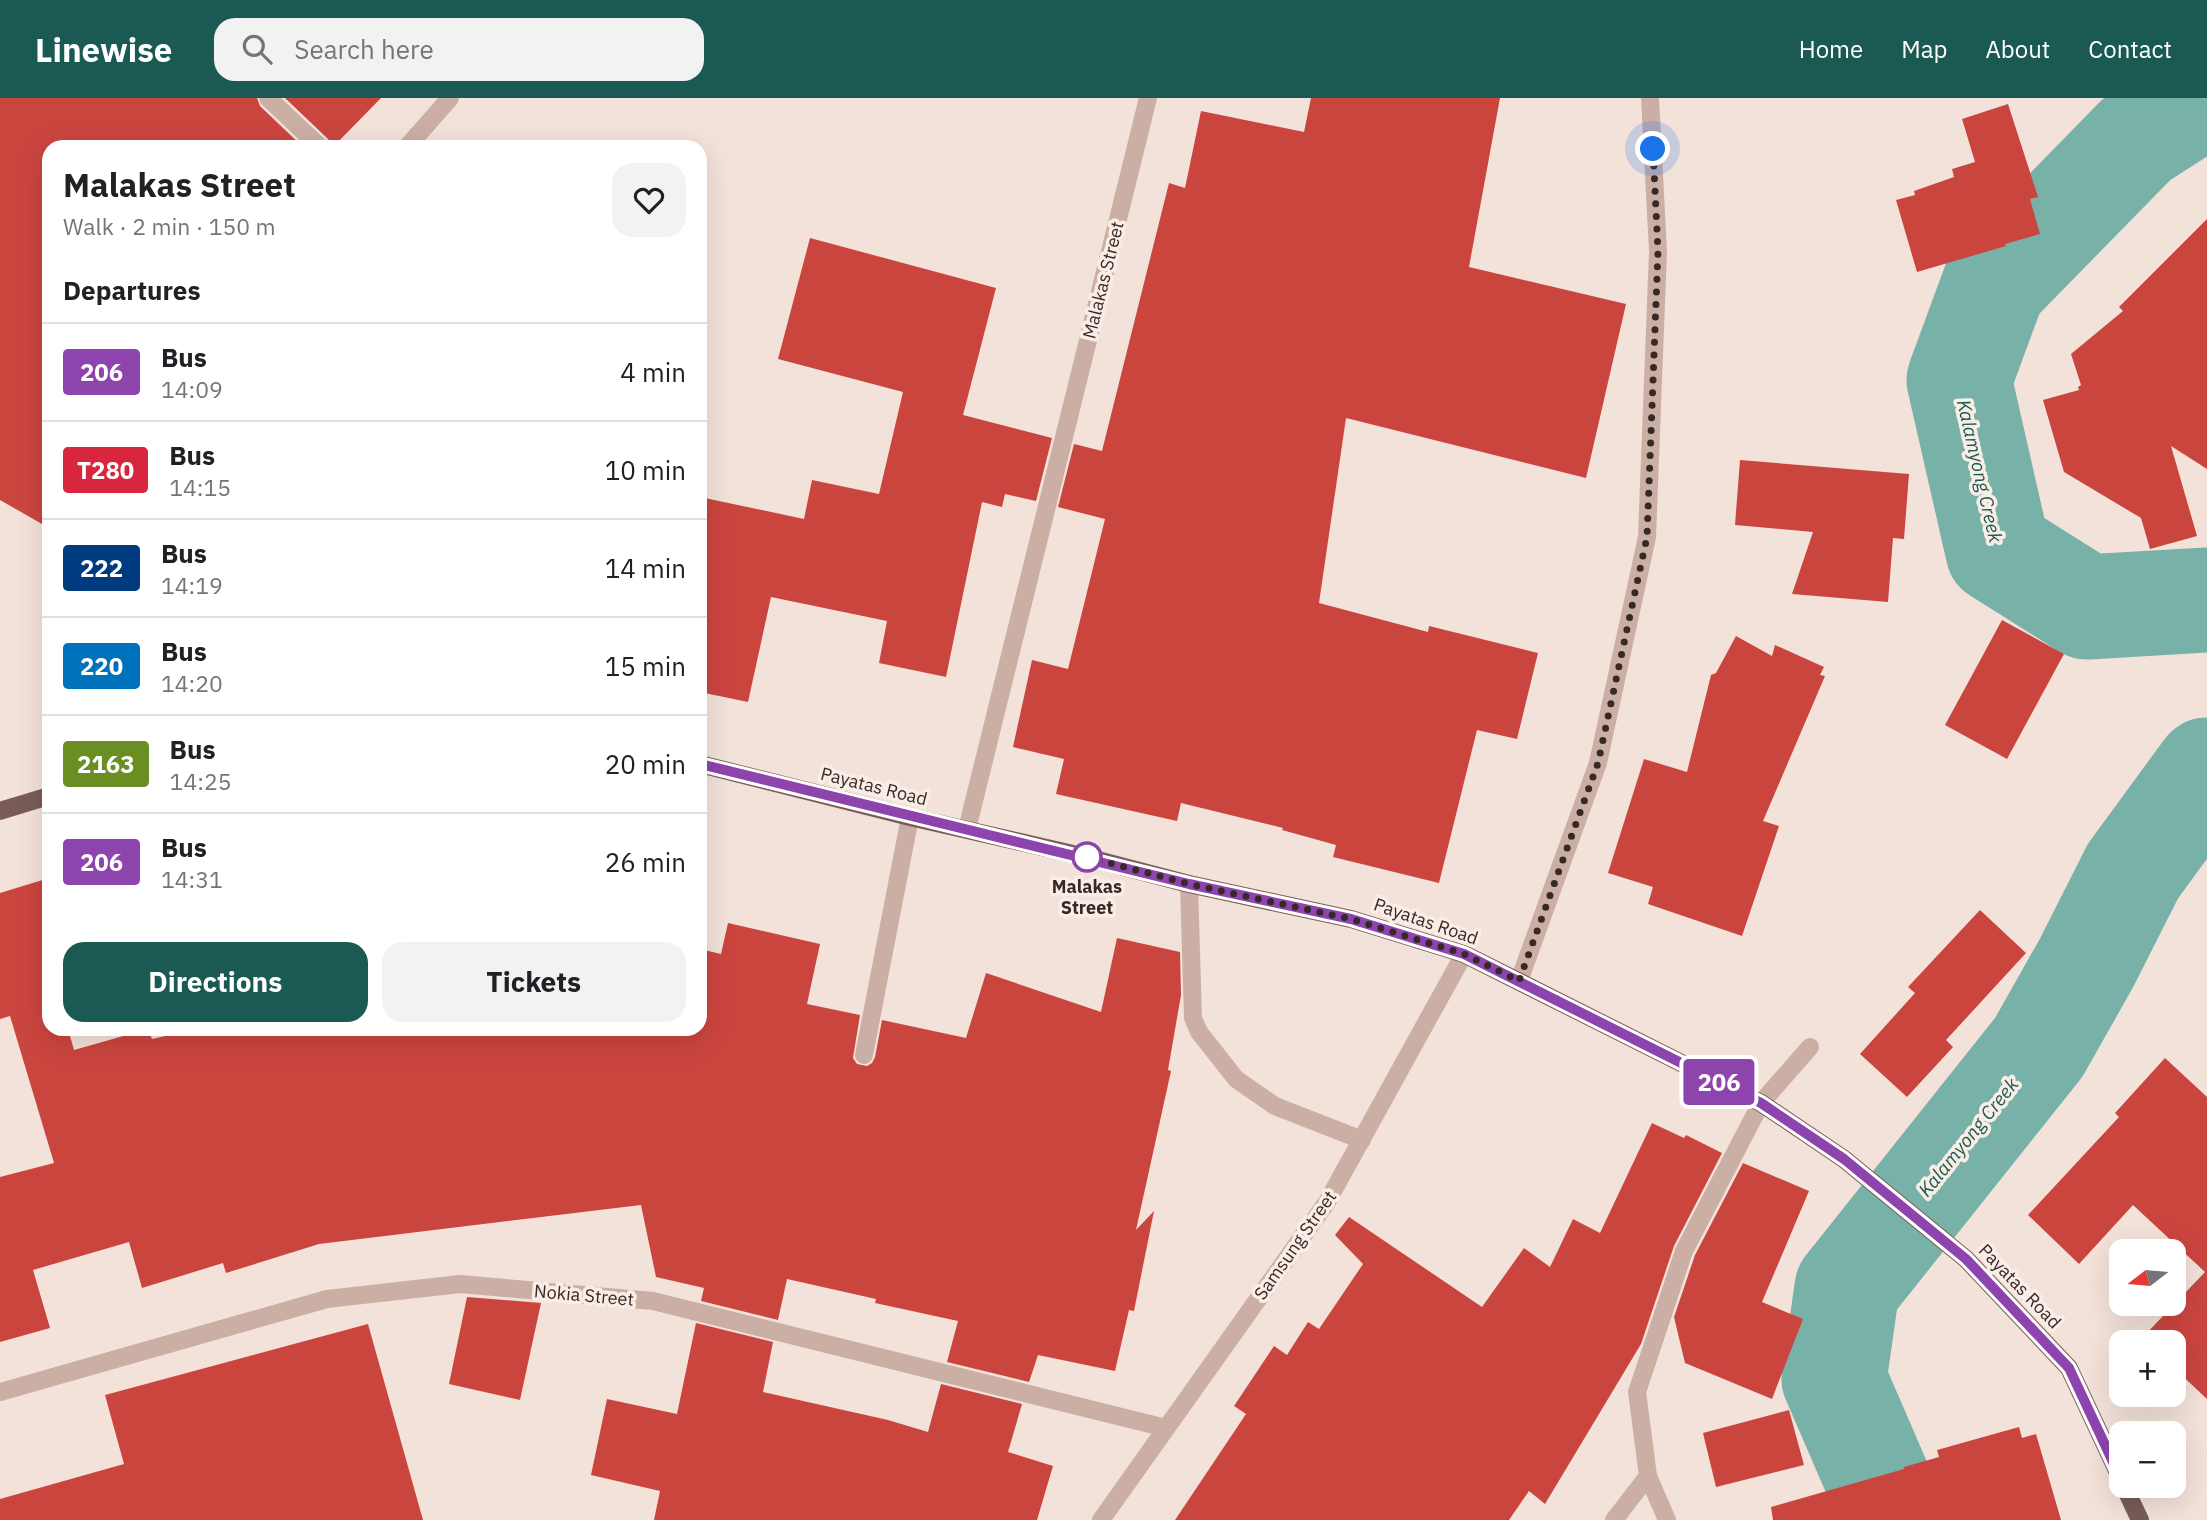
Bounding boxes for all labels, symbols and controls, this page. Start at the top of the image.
search box [214,18,704,81]
text: Linewise [35,28,172,71]
icon: search [238,30,276,68]
text: Search here [294,32,434,66]
text: Home [1799,33,1863,65]
text: Map [1901,33,1947,65]
text: About [1985,33,2050,65]
text: Contact [2088,33,2172,65]
your location [1635,131,1670,166]
text: Malakas Street [63,163,296,206]
button: heart [612,163,686,237]
text: Walk · 2 min · 150 m [63,211,276,241]
street label: Malakas Street [1077,219,1129,341]
text: Departures [63,273,201,307]
text: Bus [161,340,207,374]
text: 4 min [620,355,686,389]
text: 206 [80,356,123,388]
text: 14:09 [161,374,223,404]
water label: Kalamyong Creek [1952,397,2008,546]
text: Bus [169,438,215,472]
text: 10 min [605,453,686,487]
text: T280 [77,454,134,486]
text: 14:15 [169,472,231,502]
text: Bus [161,536,207,570]
text: 14 min [605,551,686,585]
text: 222 [80,552,123,584]
text: 14:19 [161,570,223,600]
text: Bus [161,634,207,668]
text: 15 min [605,649,686,683]
text: 220 [80,650,123,682]
text: 14:20 [161,668,223,698]
text: Bus [170,732,216,766]
text: 20 min [605,747,686,781]
text: 2163 [77,748,135,780]
street label: Payatas Road [818,762,930,810]
text: 14:25 [170,766,232,796]
text: Bus [161,830,207,864]
marker: Malakas Street [1072,842,1102,872]
text: 26 min [605,845,686,879]
text: 206 [80,846,123,878]
text: 14:31 [161,864,223,894]
place label: Malakas Street [1052,875,1122,919]
street label: Payatas Road [1371,892,1481,950]
button: Directions [63,942,368,1022]
button: Tickets [382,942,686,1022]
line badge: 206 [1679,1059,1759,1105]
text: 206 [1697,1066,1741,1098]
water label: Kalamyong Creek [1913,1072,2024,1201]
street label: Samsung Street [1249,1186,1341,1304]
street label: Payatas Road [1974,1239,2066,1333]
north arrow [2109,1239,2186,1316]
map controls [2109,1239,2186,1498]
street label: Nokia Street [533,1279,635,1311]
button: + [2109,1330,2186,1407]
button: − [2109,1421,2186,1498]

